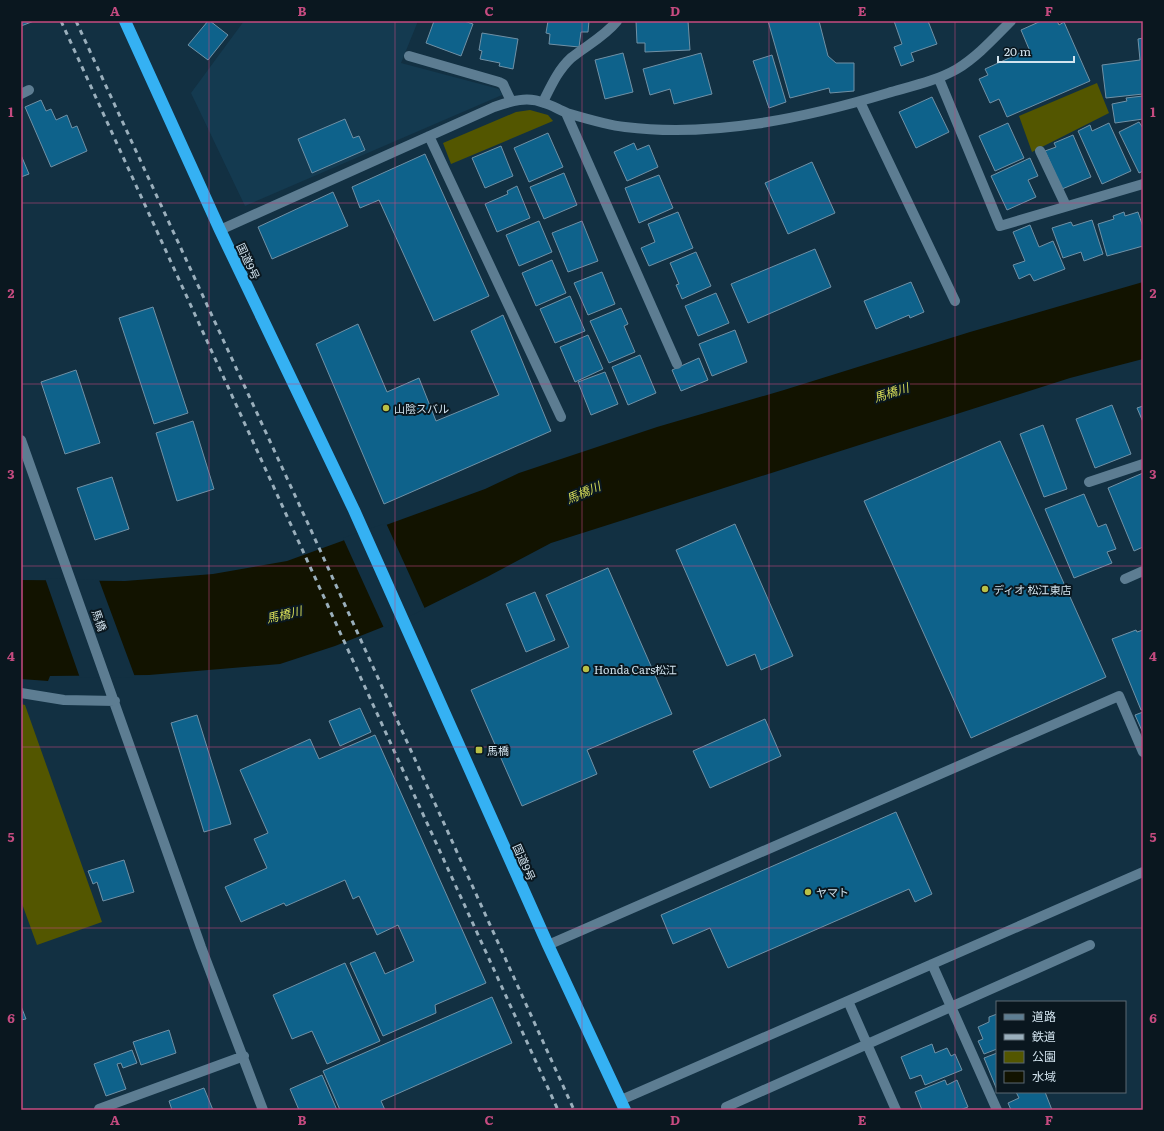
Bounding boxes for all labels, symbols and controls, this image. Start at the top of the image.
text: A [110,1,120,20]
text: B [298,1,307,20]
text: C [484,1,494,20]
text: D [670,1,680,20]
text: E [858,1,867,20]
text: F [1045,1,1053,20]
scale bar [998,38,1074,64]
text: 20 m [1004,42,1031,60]
text: 1 [8,102,14,121]
text: 1 [1150,102,1156,121]
street label: 国道9号 [234,240,264,282]
text: 2 [8,283,15,302]
text: 2 [1150,283,1157,302]
water label: 馬橋川 [871,377,913,406]
place label: 山陰スバル [394,400,449,416]
marker: 山陰スバル [381,403,391,413]
text: 3 [7,464,15,483]
text: 3 [1149,464,1157,483]
water label: 馬橋川 [563,476,605,507]
place label: ディオ 松江東店 [993,581,1071,597]
marker: ディオ 松江東店 [980,584,990,594]
water label: 馬橋川 [264,601,306,627]
street label: 馬橋 [89,607,111,633]
text: 4 [7,646,15,665]
text: 4 [1149,646,1157,665]
place label: Honda Cars松江 [594,661,677,677]
marker: Honda Cars松江 [581,664,591,674]
place label: 馬橋 [487,742,509,758]
marker: 馬橋 [474,745,484,755]
text: 5 [7,827,15,846]
text: 5 [1149,827,1157,846]
street label: 国道9号 [510,841,540,883]
place label: ヤマト [816,884,849,900]
marker: ヤマト [803,887,813,897]
legend [996,1001,1126,1093]
text: 道路 [1032,1007,1056,1025]
text: 6 [7,1008,15,1027]
text: 6 [1149,1008,1157,1027]
text: 鉄道 [1032,1027,1056,1045]
text: 公園 [1032,1047,1056,1065]
text: 水域 [1032,1067,1056,1085]
text: A [110,1110,120,1129]
text: B [298,1110,307,1129]
text: C [484,1110,494,1129]
text: D [670,1110,680,1129]
text: E [858,1110,867,1129]
text: F [1045,1110,1053,1129]

